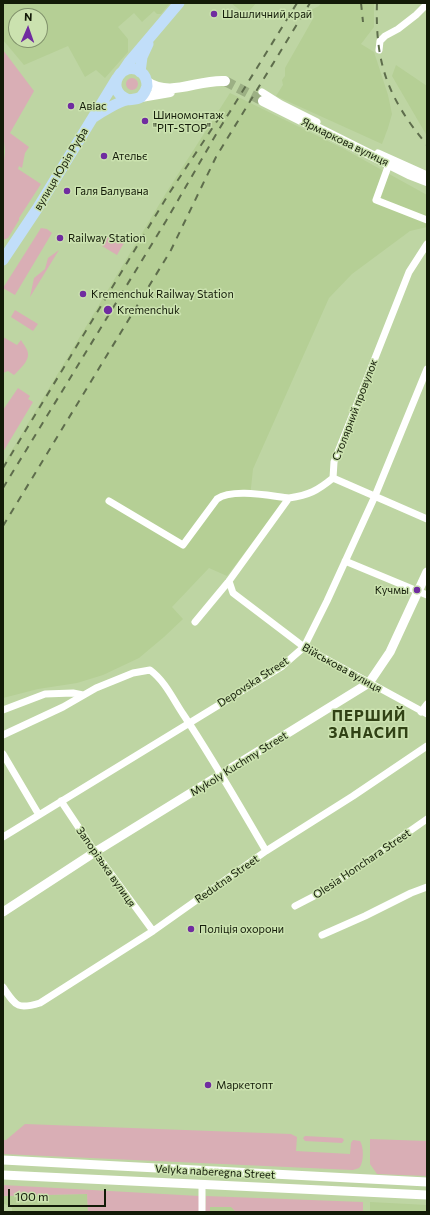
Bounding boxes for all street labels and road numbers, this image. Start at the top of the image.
street label: Ярмаркова вулиця [299,115,391,169]
street label: вулиця Юрія Руфа [31,125,91,213]
street label: Столярний провулок [330,357,380,463]
street label: Військова вулиця [300,641,384,695]
street label: Depovska Street [215,654,291,710]
street label: Mykoly Kuchmy Street [188,729,290,799]
street label: Запорізька вулиця [73,824,139,910]
street label: Olesia Honchara Street [311,826,413,902]
street label: Redutna Street [192,852,262,906]
street label: Velyka naberegna Street [154,1162,276,1182]

